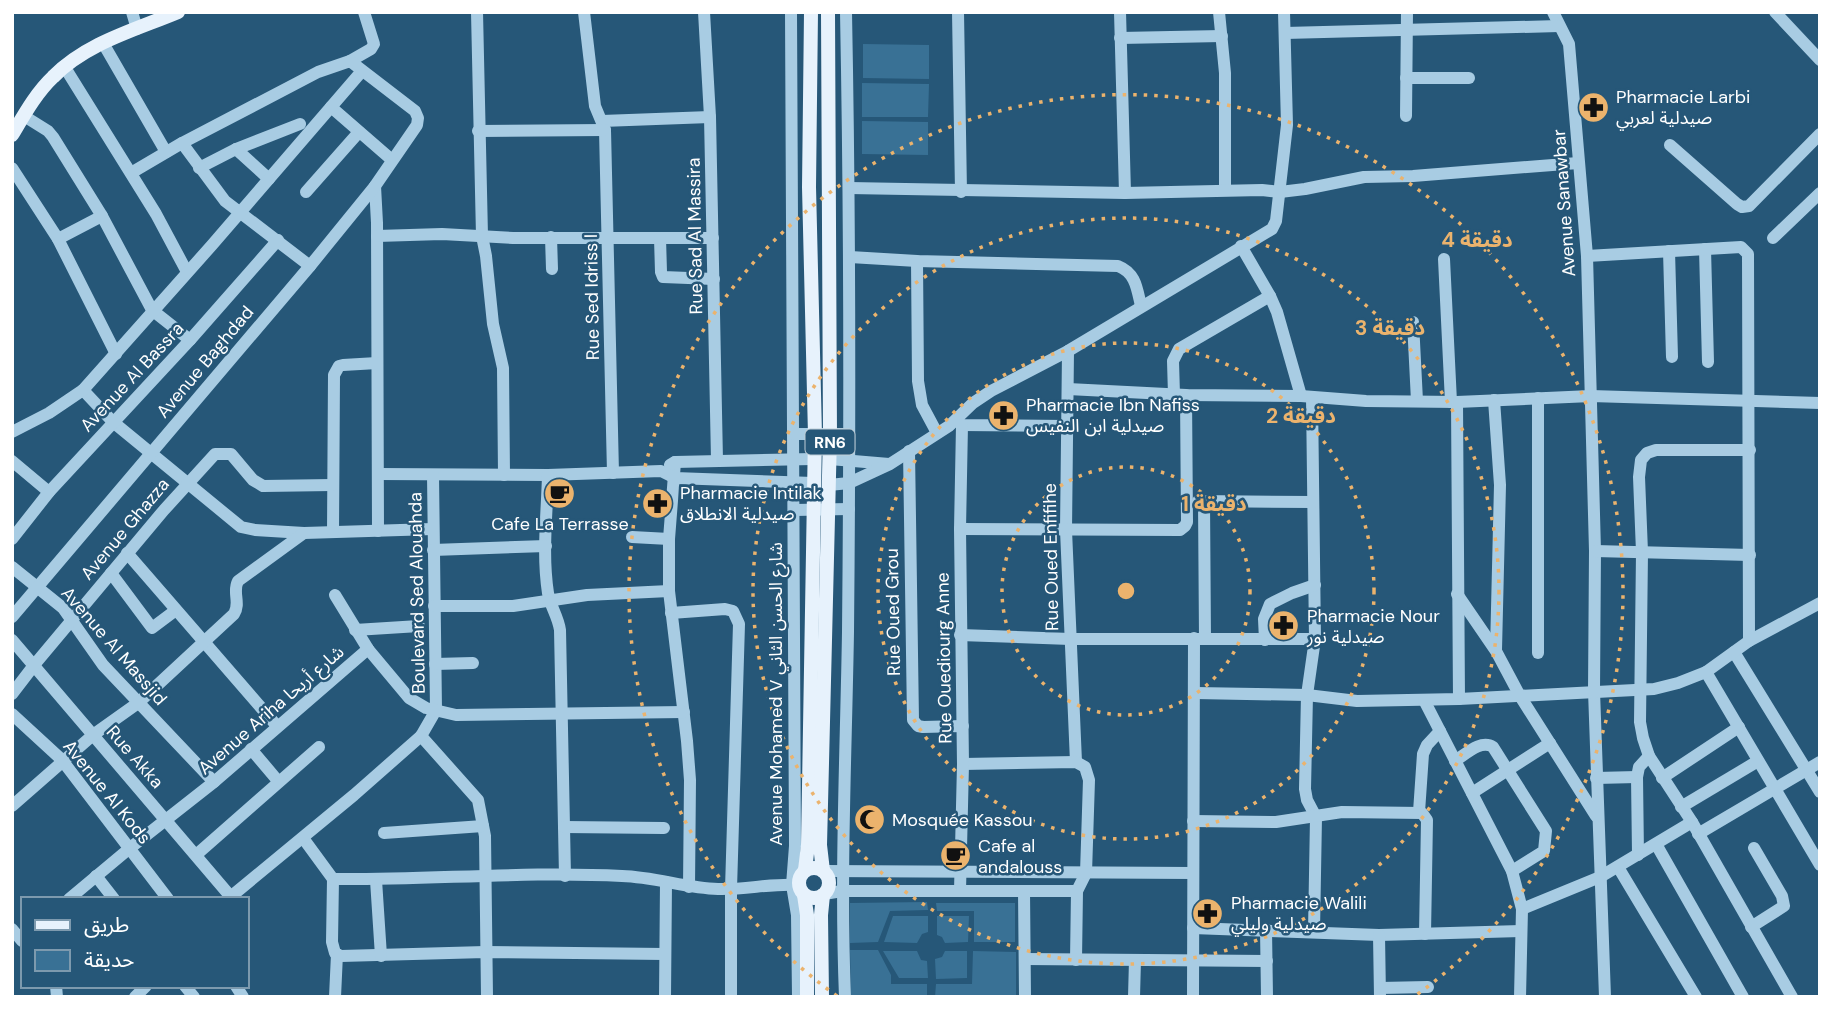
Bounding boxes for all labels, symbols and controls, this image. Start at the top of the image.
place label: Pharmacie Larbi صيدلية لعربي [1616,85,1750,131]
pharmacy icon: Pharmacie Larbi صيدلية لعربي [1576,90,1610,124]
street label: Avenue Sanawbar [1547,128,1581,277]
street label: Rue Sad Al Massira [682,157,708,315]
text: 4 دقيقة [1441,226,1513,254]
street label: Rue Sed Idriss I [579,234,605,360]
street label: Avenue Baghdad [151,301,259,423]
text: 3 دقيقة [1355,314,1425,342]
street label: Avenue Al Bassra [75,317,189,437]
place label: Pharmacie Ibn Nafiss صيدلية ابن النفيس [1026,393,1200,438]
pharmacy icon: Pharmacie Ibn Nafiss صيدلية ابن النفيس [986,398,1020,432]
text: 2 دقيقة [1266,402,1336,430]
road number: RN6 [806,430,854,454]
street label: Avenue Ghazza [75,473,175,585]
cafe icon: Cafe La Terrasse [543,476,577,510]
place label: Pharmacie Intilak صيدلية الانطلاق [680,481,822,526]
street label: Rue Oued Enfifihe [1038,483,1064,631]
pharmacy icon: Pharmacie Intilak صيدلية الانطلاق [640,486,674,520]
text: 1 دقيقة [1181,490,1247,518]
street label: Boulevard Sed Alouahda [403,492,431,694]
place label: Cafe La Terrasse [491,512,629,536]
street label: Avenue Mohamed V شارع الحسن الثاني [764,542,790,846]
street label: Rue Oued Grou [880,548,906,676]
street label: Rue Ouediourg Anne [931,572,957,744]
centre of rings [1114,579,1138,603]
street label: Avenue Al Massjid [56,582,172,710]
place label: Pharmacie Nour صيدلية نور [1306,604,1440,649]
pharmacy icon: Pharmacie Nour صيدلية نور [1267,609,1301,643]
street label: Avenue Ariha شارع أريحا [193,640,350,782]
street label: Rue Akka [101,721,169,793]
street label: Avenue Al Kods [58,735,156,849]
mosque icon: Mosquée Kassou [852,803,886,837]
place label: Mosquée Kassou [892,808,1033,832]
place label: Cafe al andalouss [978,834,1062,879]
cafe icon: Cafe al andalouss [938,839,972,873]
place label: Pharmacie Walili صيدلية وليلي [1231,891,1367,937]
pharmacy icon: Pharmacie Walili صيدلية وليلي [1191,896,1225,930]
legend [21,897,248,988]
text: طريق [84,911,129,939]
text: حديقة [84,946,134,974]

